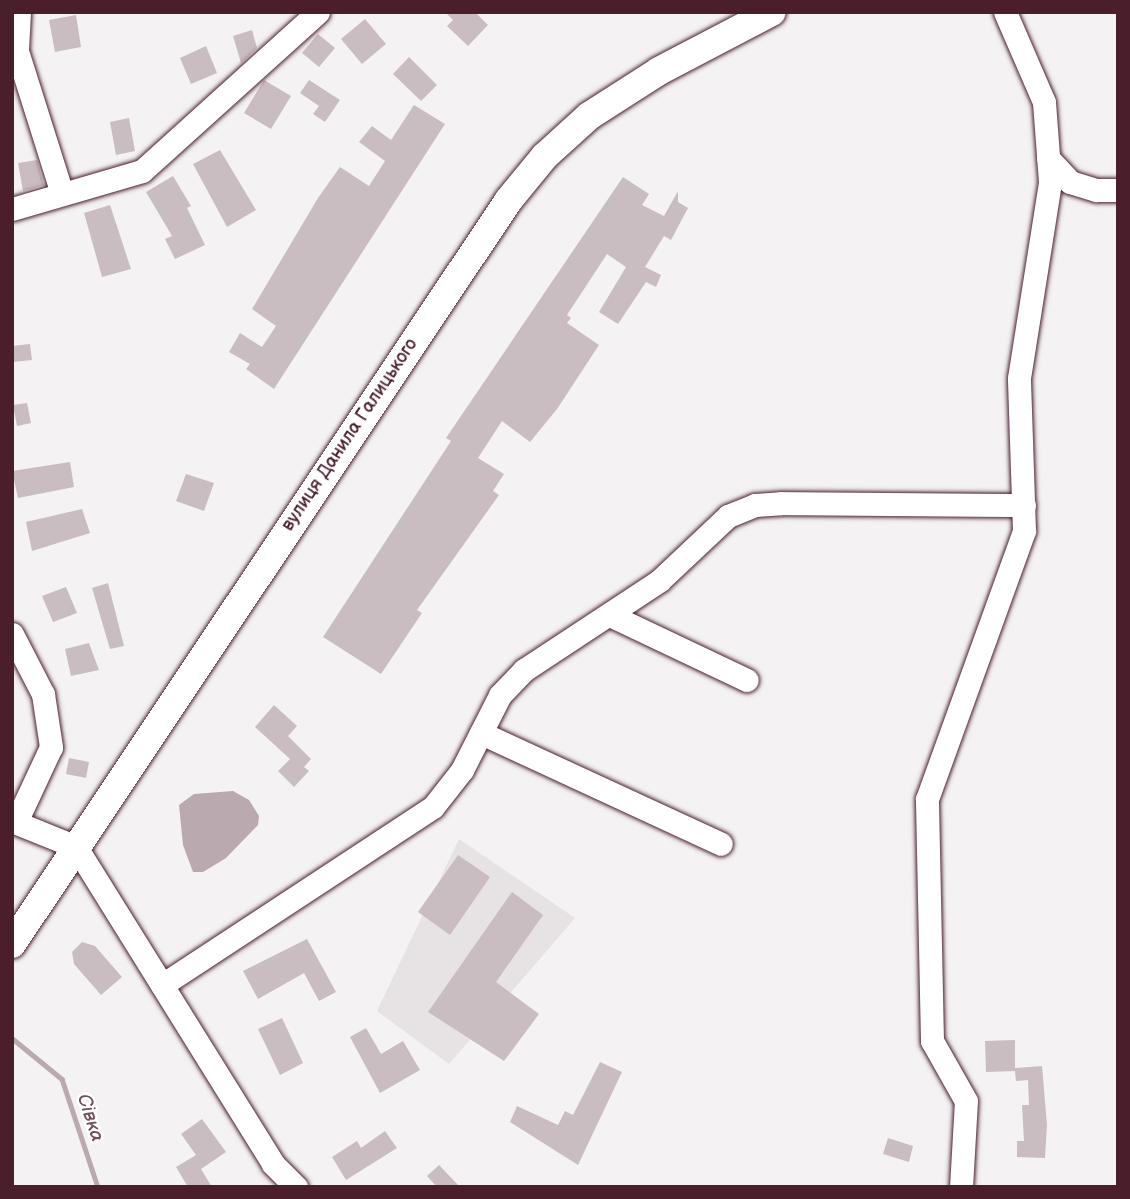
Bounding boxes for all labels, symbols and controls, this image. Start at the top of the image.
street label: вулиця Данила Галицького [277,335,423,535]
water label: Сівка [72,1091,108,1145]

